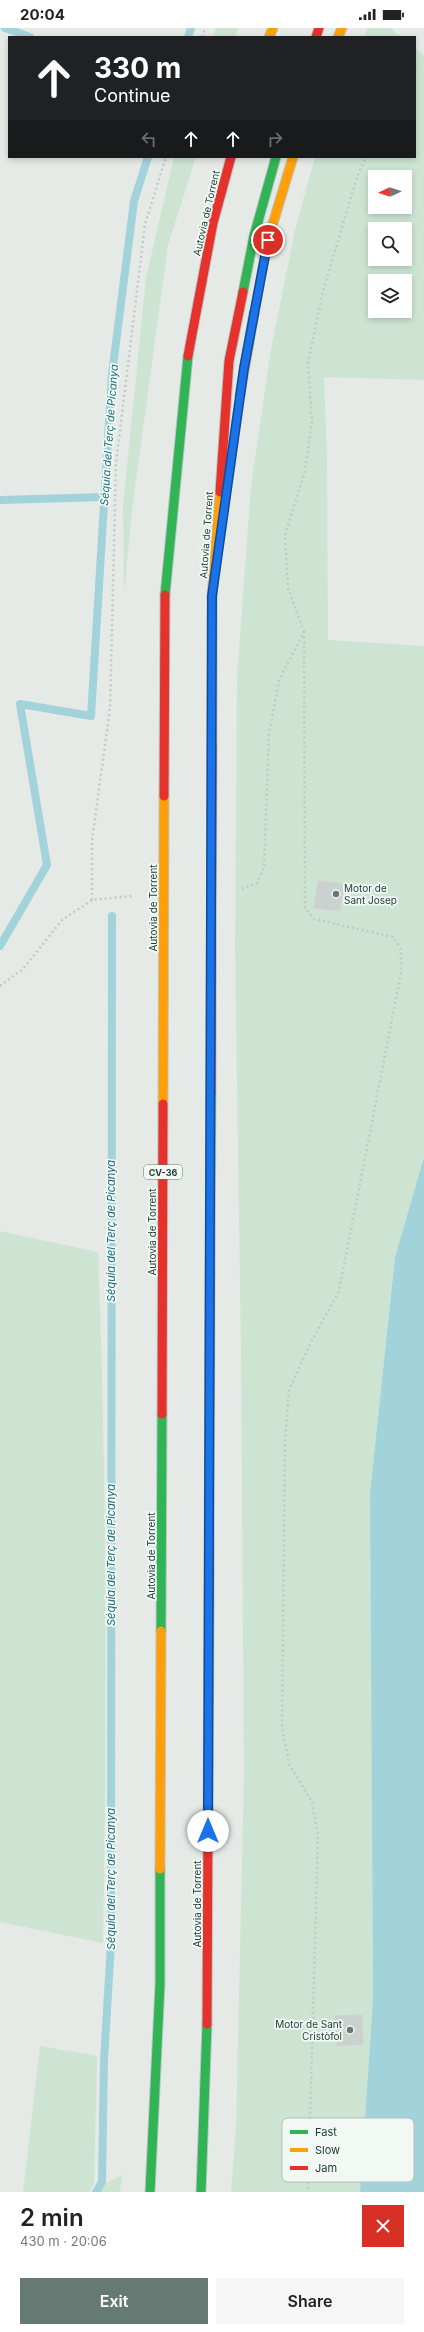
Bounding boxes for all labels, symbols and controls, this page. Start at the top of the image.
text: 20:04 [20,5,65,24]
text: 330 m [94,51,181,85]
icon: ahead [28,52,80,104]
text: Continue [94,85,171,106]
icon: left [138,128,160,150]
icon: ahead [180,128,202,150]
icon: ahead [222,128,244,150]
icon: right [264,128,286,150]
street label: Autovia de Torrent [190,168,222,257]
north arrow [368,170,412,214]
map controls [368,170,412,318]
button: search [368,222,412,266]
pin [251,223,285,257]
icon: arrive [257,229,279,251]
button: layers [368,274,412,318]
water label: Séquia del Terç de Picanya [97,364,121,506]
street label: Autovia de Torrent [197,490,215,579]
street label: Autovia de Torrent [147,864,159,952]
place label: Motor de Sant Josep [344,882,397,906]
marker: Motor de Sant Josep [331,889,341,899]
water label: Séquia del Terç de Picanya [104,1160,118,1302]
road number: CV-36 [144,1165,182,1179]
street label: Autovia de Torrent [146,1188,158,1276]
water label: Séquia del Terç de Picanya [104,1484,118,1626]
street label: Autovia de Torrent [145,1512,157,1600]
water label: Séquia del Terç de Picanya [104,1808,118,1950]
position arrow [187,1810,229,1852]
street label: Autovia de Torrent [191,1860,203,1948]
place label: Motor de Sant Cristòfol [275,2018,343,2042]
marker: Motor de Sant Cristòfol [345,2025,355,2035]
legend [282,2118,414,2182]
text: Fast [315,2125,337,2139]
text: Slow [315,2143,340,2157]
text: Jam [315,2161,337,2175]
text: 2 min [20,2203,84,2232]
button: close [362,2205,404,2247]
text: 430 m · 20:06 [20,2233,107,2249]
button: Exit [20,2278,208,2324]
button: Share [216,2278,404,2324]

